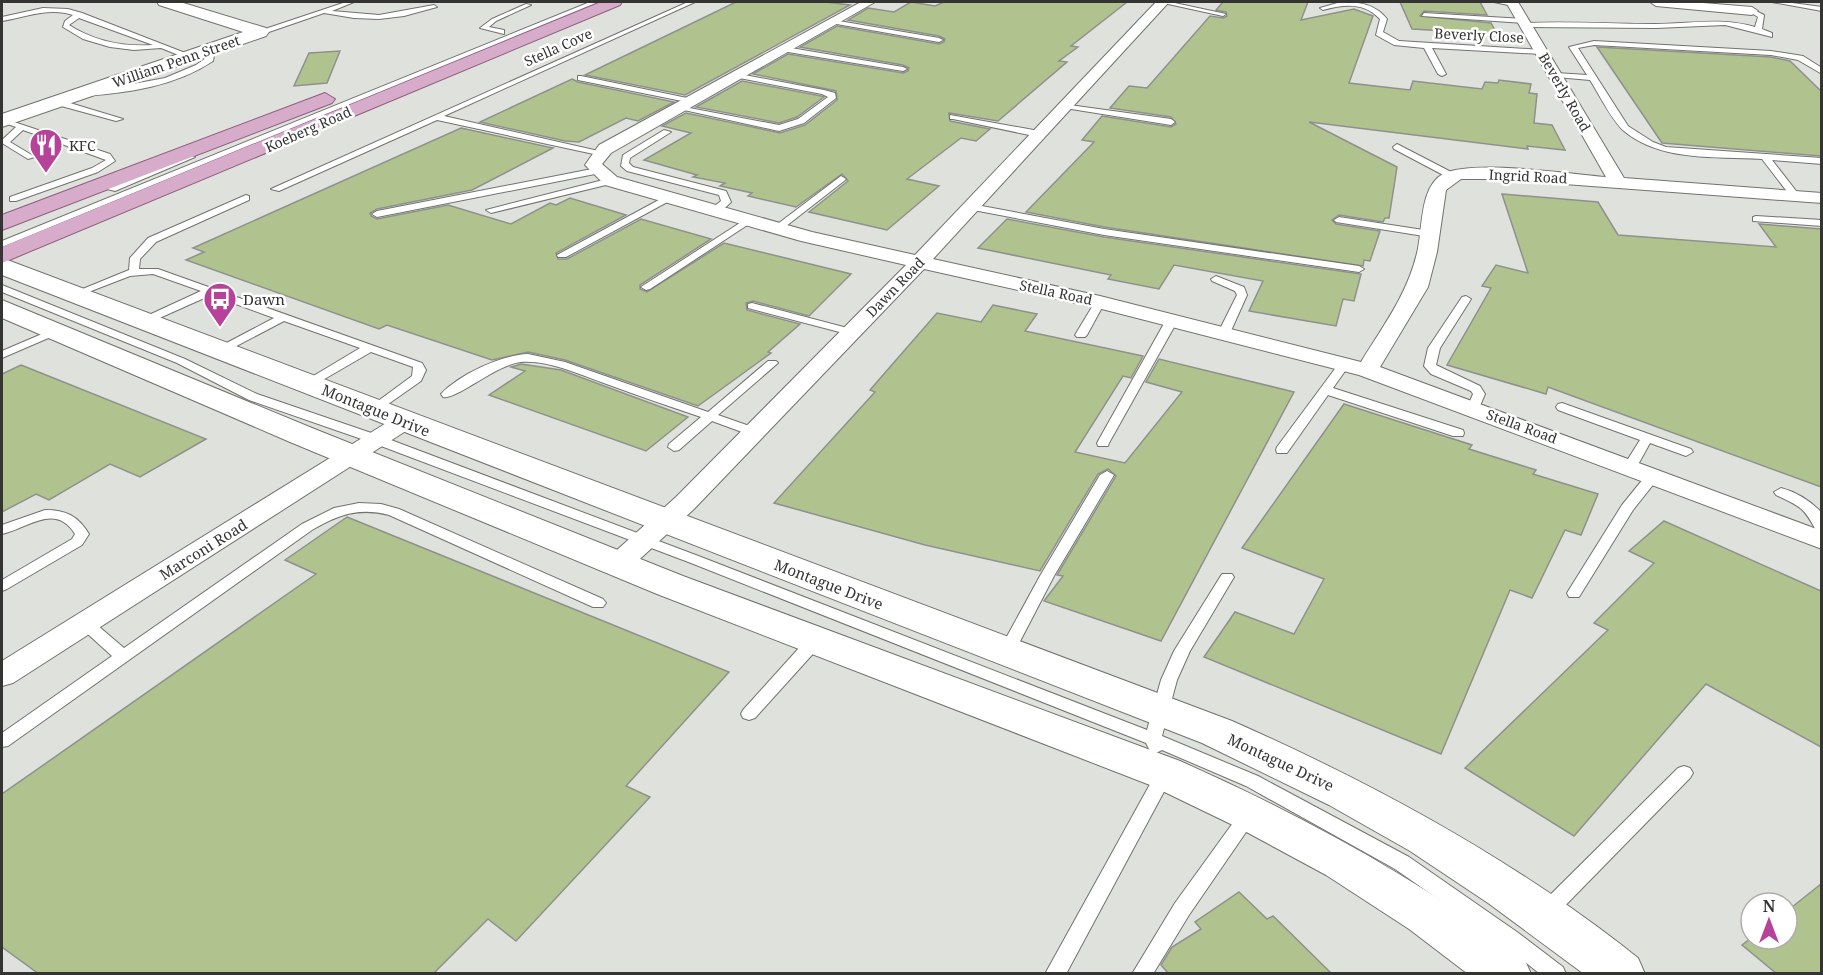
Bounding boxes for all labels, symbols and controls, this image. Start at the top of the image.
street label: Beverly Close [1434,23,1524,47]
street label: Stella Cove [521,24,595,70]
street label: William Penn Street [110,30,242,92]
street label: Beverly Road [1535,49,1596,135]
street label: Koeberg Road [262,101,355,157]
restaurant icon: KFC [28,127,64,174]
place label: KFC [69,136,96,155]
street label: Ingrid Road [1488,164,1568,188]
street label: Dawn Road [862,253,929,321]
street label: Stella Road [1018,275,1095,309]
bus stop icon: Dawn [202,281,238,328]
place label: Dawn [243,289,285,309]
street label: Montague Drive [319,379,433,441]
street label: Stella Road [1484,404,1560,448]
street label: Marconi Road [155,514,251,584]
street label: Montague Drive [772,554,886,614]
street label: Montague Drive [1225,729,1337,795]
north arrow [1739,891,1799,951]
text: N [1763,895,1776,917]

